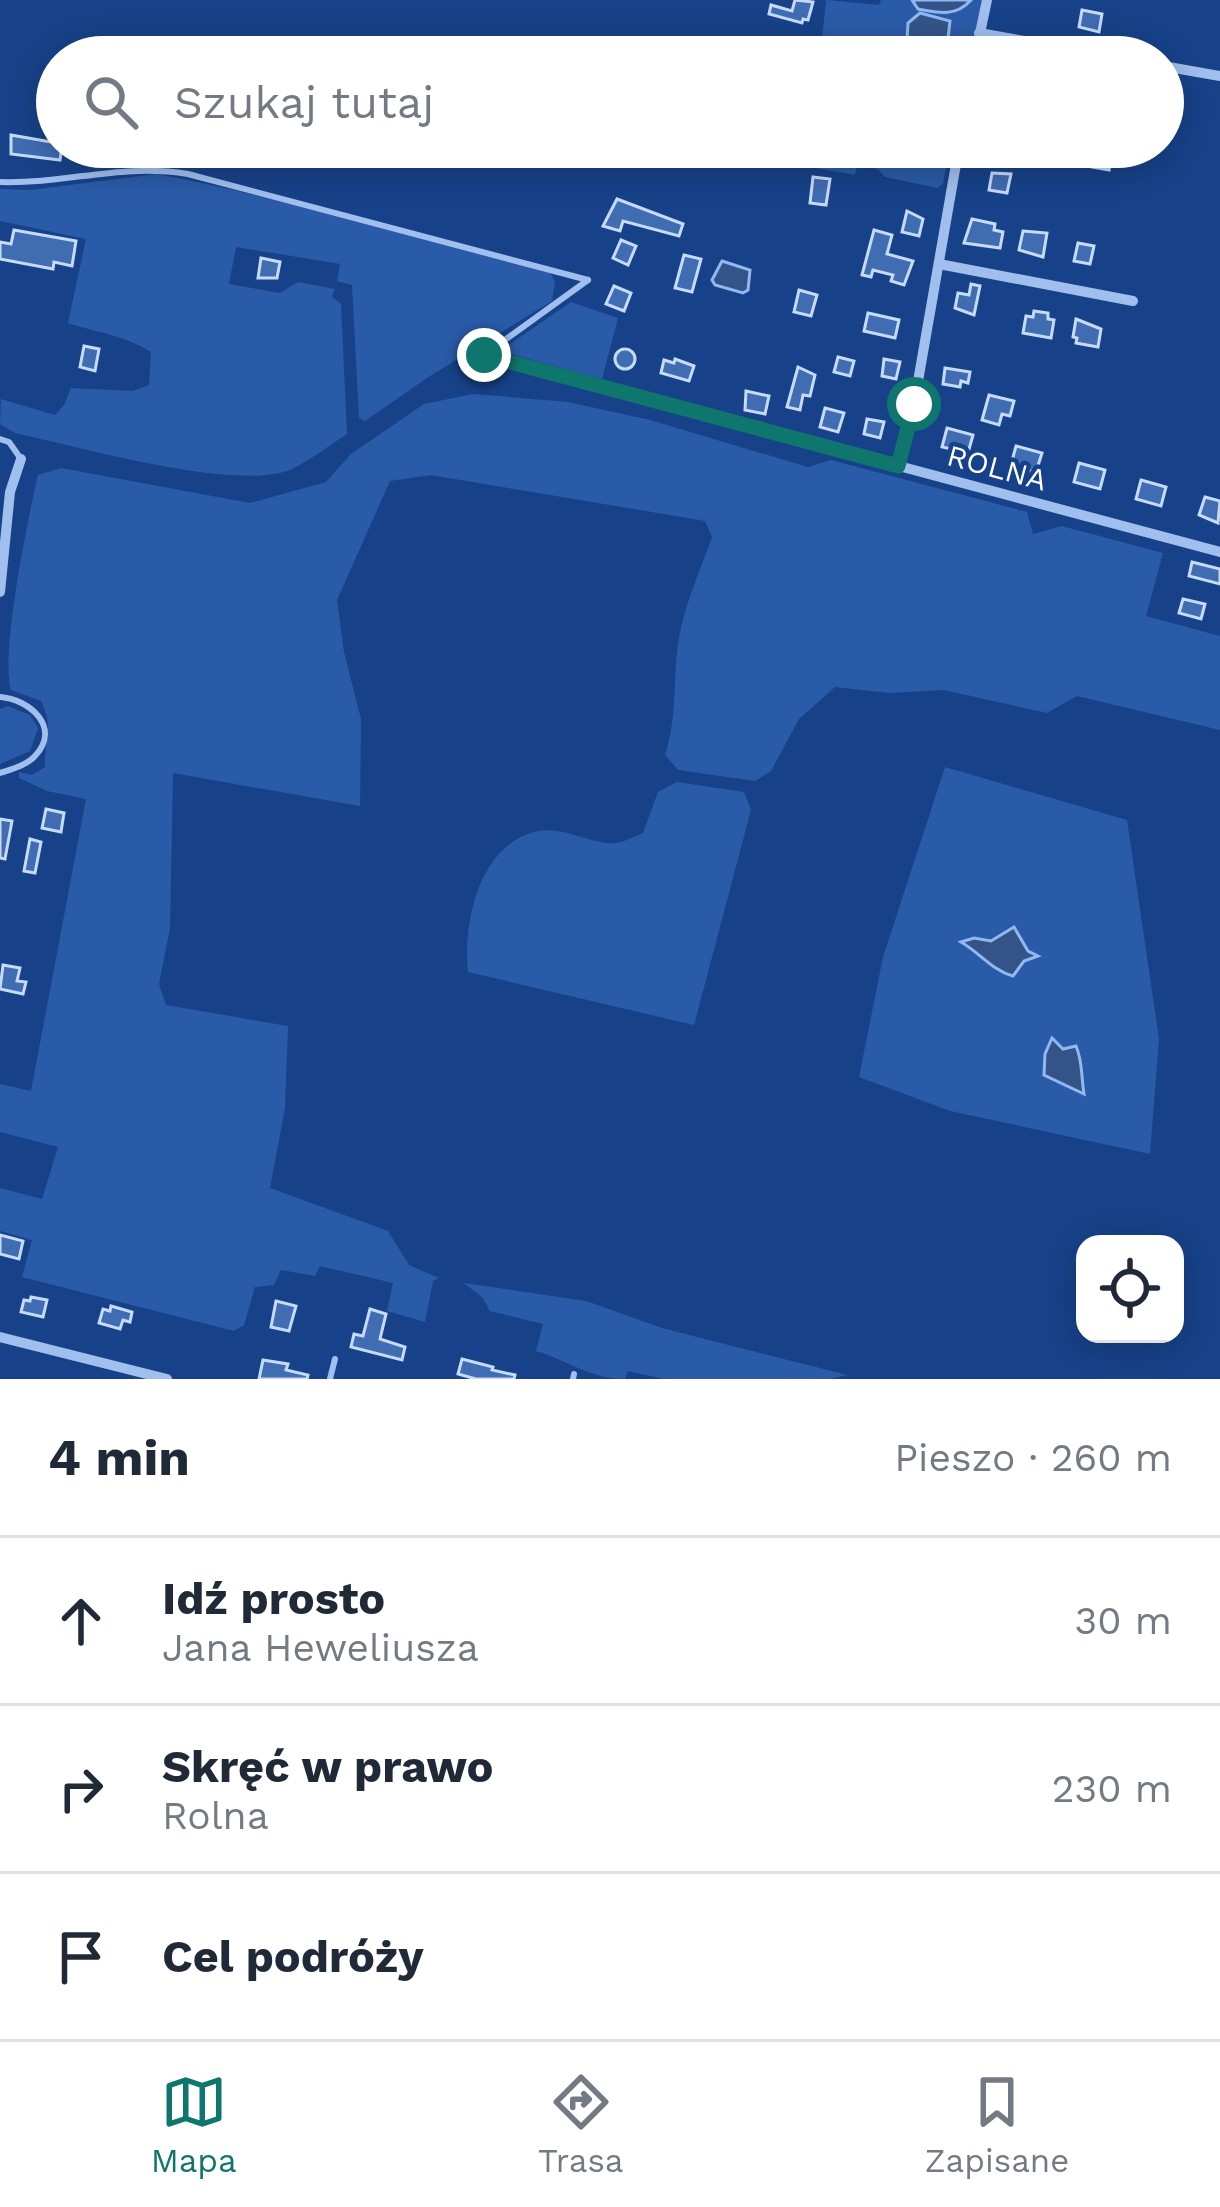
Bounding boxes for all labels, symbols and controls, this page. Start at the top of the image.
search box [36,36,1184,168]
icon: search [78,69,144,135]
text: Szukaj tutaj [174,76,434,129]
route end [457,328,511,382]
route start [887,377,941,431]
street label: ROLNA [943,437,1051,498]
map controls [1076,1235,1184,1343]
button: locate [1076,1235,1184,1343]
text: 4 min [48,1428,190,1487]
text: Pieszo · 260 m [894,1435,1172,1480]
text: Idź prosto [162,1572,385,1625]
icon: ahead [48,1588,114,1654]
text: 30 m [1075,1598,1172,1643]
text: Jana Heweliusza [162,1625,479,1670]
text: Skręć w prawo [162,1740,493,1793]
icon: right [48,1756,114,1822]
text: 230 m [1052,1766,1172,1811]
text: Rolna [162,1793,269,1838]
icon: arrive [48,1924,114,1990]
text: Cel podróży [162,1930,423,1983]
tab: Mapa [151,2069,237,2180]
tab: Trasa [538,2069,623,2180]
tab: Zapisane [925,2069,1069,2180]

